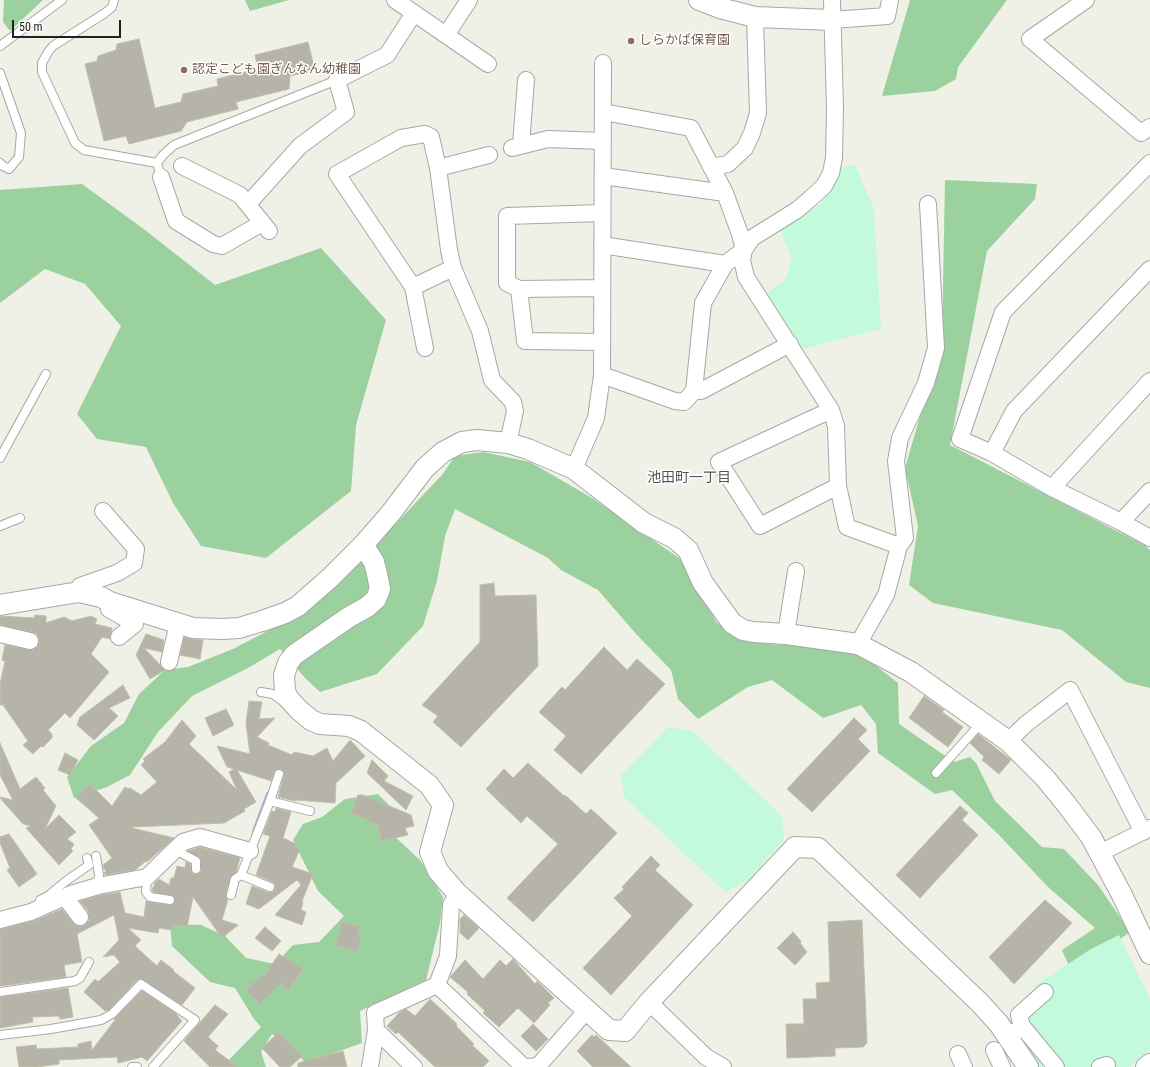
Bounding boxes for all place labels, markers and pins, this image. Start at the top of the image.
place label: しらかば保育園 [639,33,730,49]
marker: しらかば保育園 [626,36,636,46]
place label: 認定こども園ぎんなん幼稚園 [192,62,361,78]
marker: 認定こども園ぎんなん幼稚園 [179,65,189,75]

